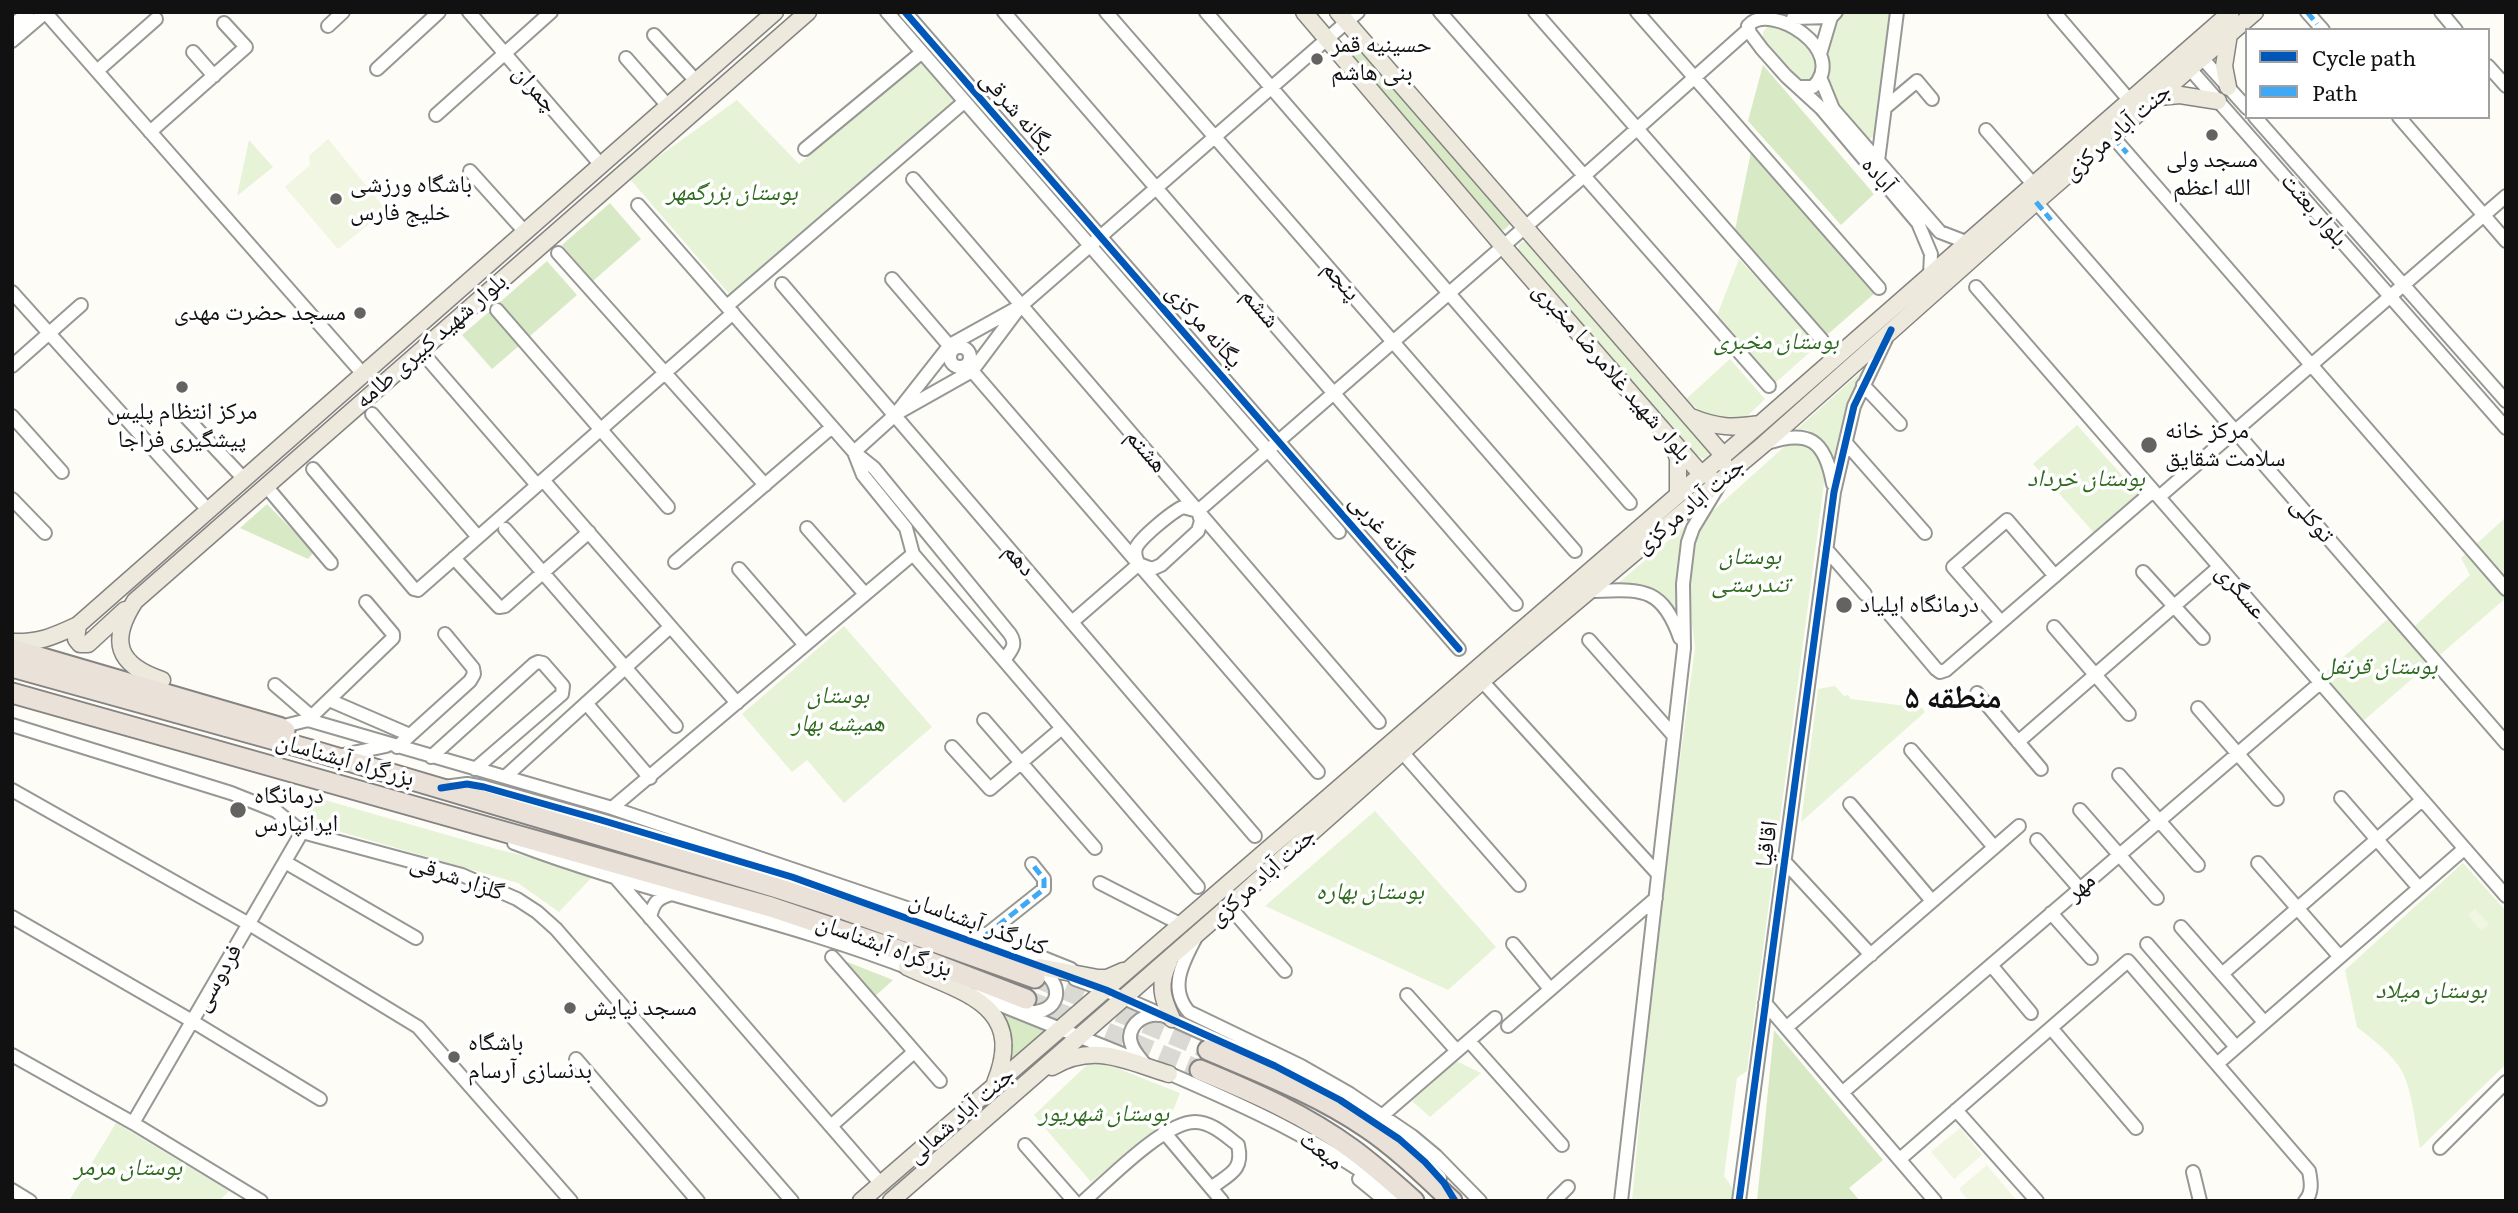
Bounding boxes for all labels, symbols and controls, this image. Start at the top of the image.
legend [2245,28,2490,119]
place label: حسینیه قمر بنی هاشم [1331,31,1432,87]
text: Cycle path [2312,41,2416,72]
marker: حسینیه قمر بنی هاشم [1309,51,1325,67]
street label: چمران [506,59,564,119]
street label: یگانه شرقی [973,65,1061,159]
text: Path [2312,76,2358,107]
street label: جنت آباد مرکزی [2057,77,2177,187]
marker: مسجد ولی الله اعظم [2204,127,2220,143]
place label: مسجد ولی الله اعظم [2166,146,2258,202]
street label: آباده [1855,151,1901,199]
street label: بلوار بعثت [2274,167,2354,253]
place label: باشگاه ورزشی خلیج فارس [350,171,472,227]
park label: بوستان بزرگمهر [666,179,798,207]
marker: باشگاه ورزشی خلیج فارس [328,191,344,207]
street label: پنجم [1316,255,1366,307]
street label: بلوار شهید کبیری طامه [349,267,513,415]
street label: بلوار شهید غلامرضا مخبری [1526,276,1698,468]
street label: یگانه مرکزی [1159,278,1249,374]
street label: ششم [1235,282,1285,334]
place label: مسجد حضرت مهدی [174,299,346,327]
marker: مسجد حضرت مهدی [352,305,368,321]
park label: بوستان مخبری [1713,328,1839,356]
marker: مرکز انتظام پلیس پیشگیری فراجا [174,379,190,395]
place label: مرکز انتظام پلیس پیشگیری فراجا [107,398,257,454]
place label: مرکز خانه سلامت شقایق [2165,417,2286,473]
street label: هشتم [1119,423,1173,479]
marker: مرکز خانه سلامت شقایق [2139,435,2159,455]
street label: جنت آباد مرکزی [1629,452,1751,560]
park label: بوستان خرداد [2027,465,2145,493]
street label: یگانه غربی [1343,488,1425,576]
street label: توکلی [2284,491,2340,549]
street label: دهم [997,537,1041,583]
park label: بوستان تندرستی [1712,543,1788,599]
street label: عسگری [2209,559,2273,625]
place label: درمانگاه ایلیاد [1860,591,1979,619]
marker: درمانگاه ایلیاد [1834,595,1854,615]
park label: بوستان قرنفل [2321,653,2437,681]
district label: منطقه ۵ [1904,680,2002,718]
park label: بوستان همیشه بهار [791,682,885,738]
street label: بزرگراه آبشناسان [272,726,418,794]
place label: درمانگاه ایرانپارس [254,782,338,838]
marker: درمانگاه ایرانپارس [228,800,248,820]
street label: اقاقیا [1749,819,1785,869]
street label: جنت آباد مرکزی [1202,821,1322,933]
street label: گلزار شرقی [406,849,508,907]
street label: مهر [2060,866,2102,908]
park label: بوستان بهاره [1316,878,1424,906]
street label: کنارگذر آبشناسان [905,886,1051,962]
street label: بزرگراه آبشناسان [812,908,956,984]
street label: فردوسی [187,939,249,1017]
park label: بوستان میلاد [2375,977,2487,1005]
place label: مسجد نیایش [584,994,697,1022]
marker: مسجد نیایش [562,1000,578,1016]
place label: باشگاه بدنسازی آرسام [468,1029,592,1085]
marker: باشگاه بدنسازی آرسام [446,1049,462,1065]
street label: جنت آباد شمالی [901,1060,1021,1170]
park label: بوستان شهریور [1039,1100,1169,1128]
street label: مبعث [1293,1125,1349,1177]
park label: بوستان مرمر [74,1154,182,1182]

